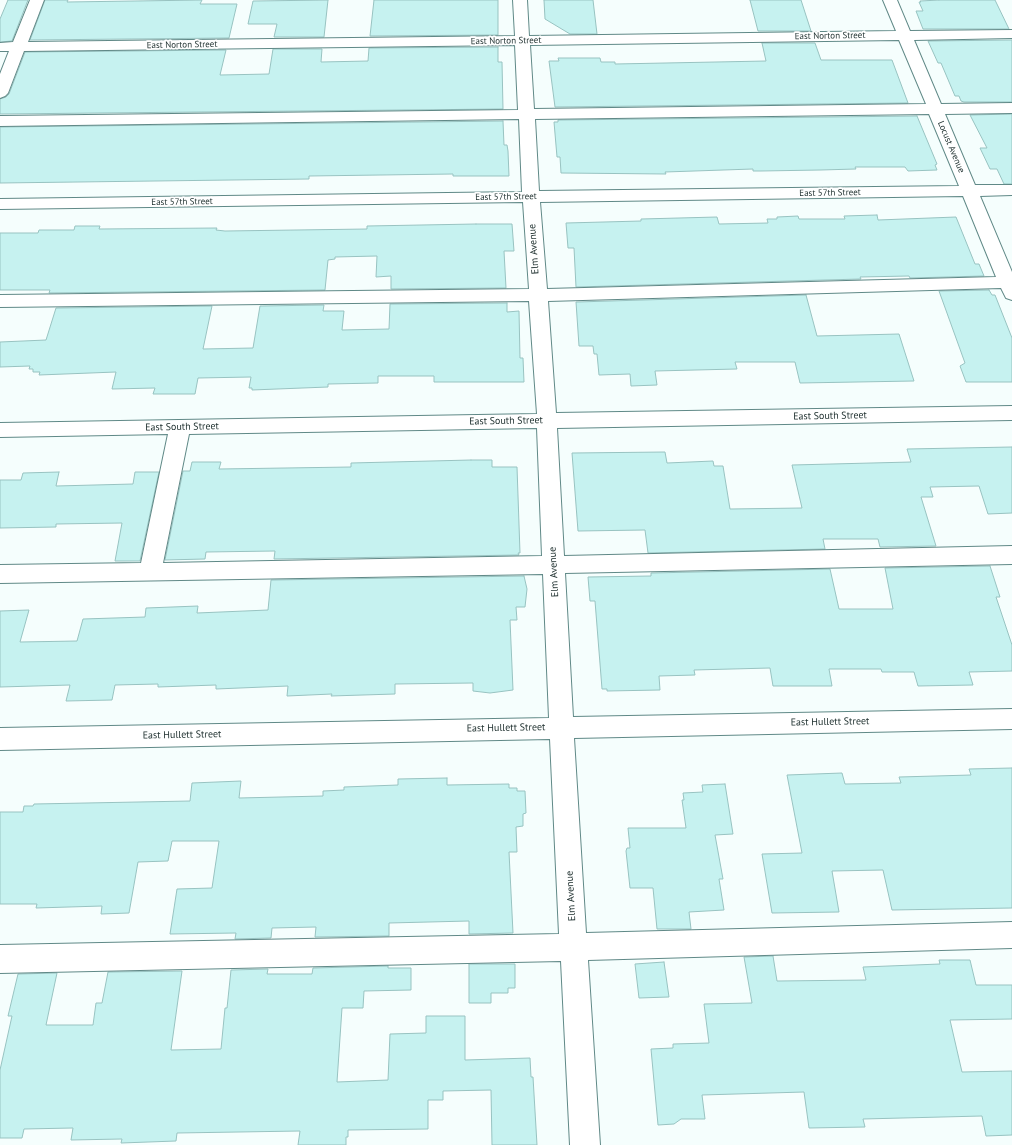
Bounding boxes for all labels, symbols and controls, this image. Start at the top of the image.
street label: East Norton Street [794,30,866,42]
street label: East Norton Street [470,35,542,47]
street label: East Norton Street [146,39,218,51]
street label: Locust Avenue [935,119,967,175]
street label: East 57th Street [799,187,861,199]
street label: East 57th Street [475,191,537,203]
street label: East 57th Street [151,196,213,208]
street label: Elm Avenue [526,223,542,275]
street label: East South Street [793,409,867,423]
street label: East South Street [469,414,543,428]
street label: East South Street [145,420,219,434]
street label: Elm Avenue [547,547,561,597]
street label: East Hullett Street [791,715,869,729]
street label: East Hullett Street [467,721,545,735]
street label: East Hullett Street [143,728,221,742]
street label: Elm Avenue [564,871,578,921]

